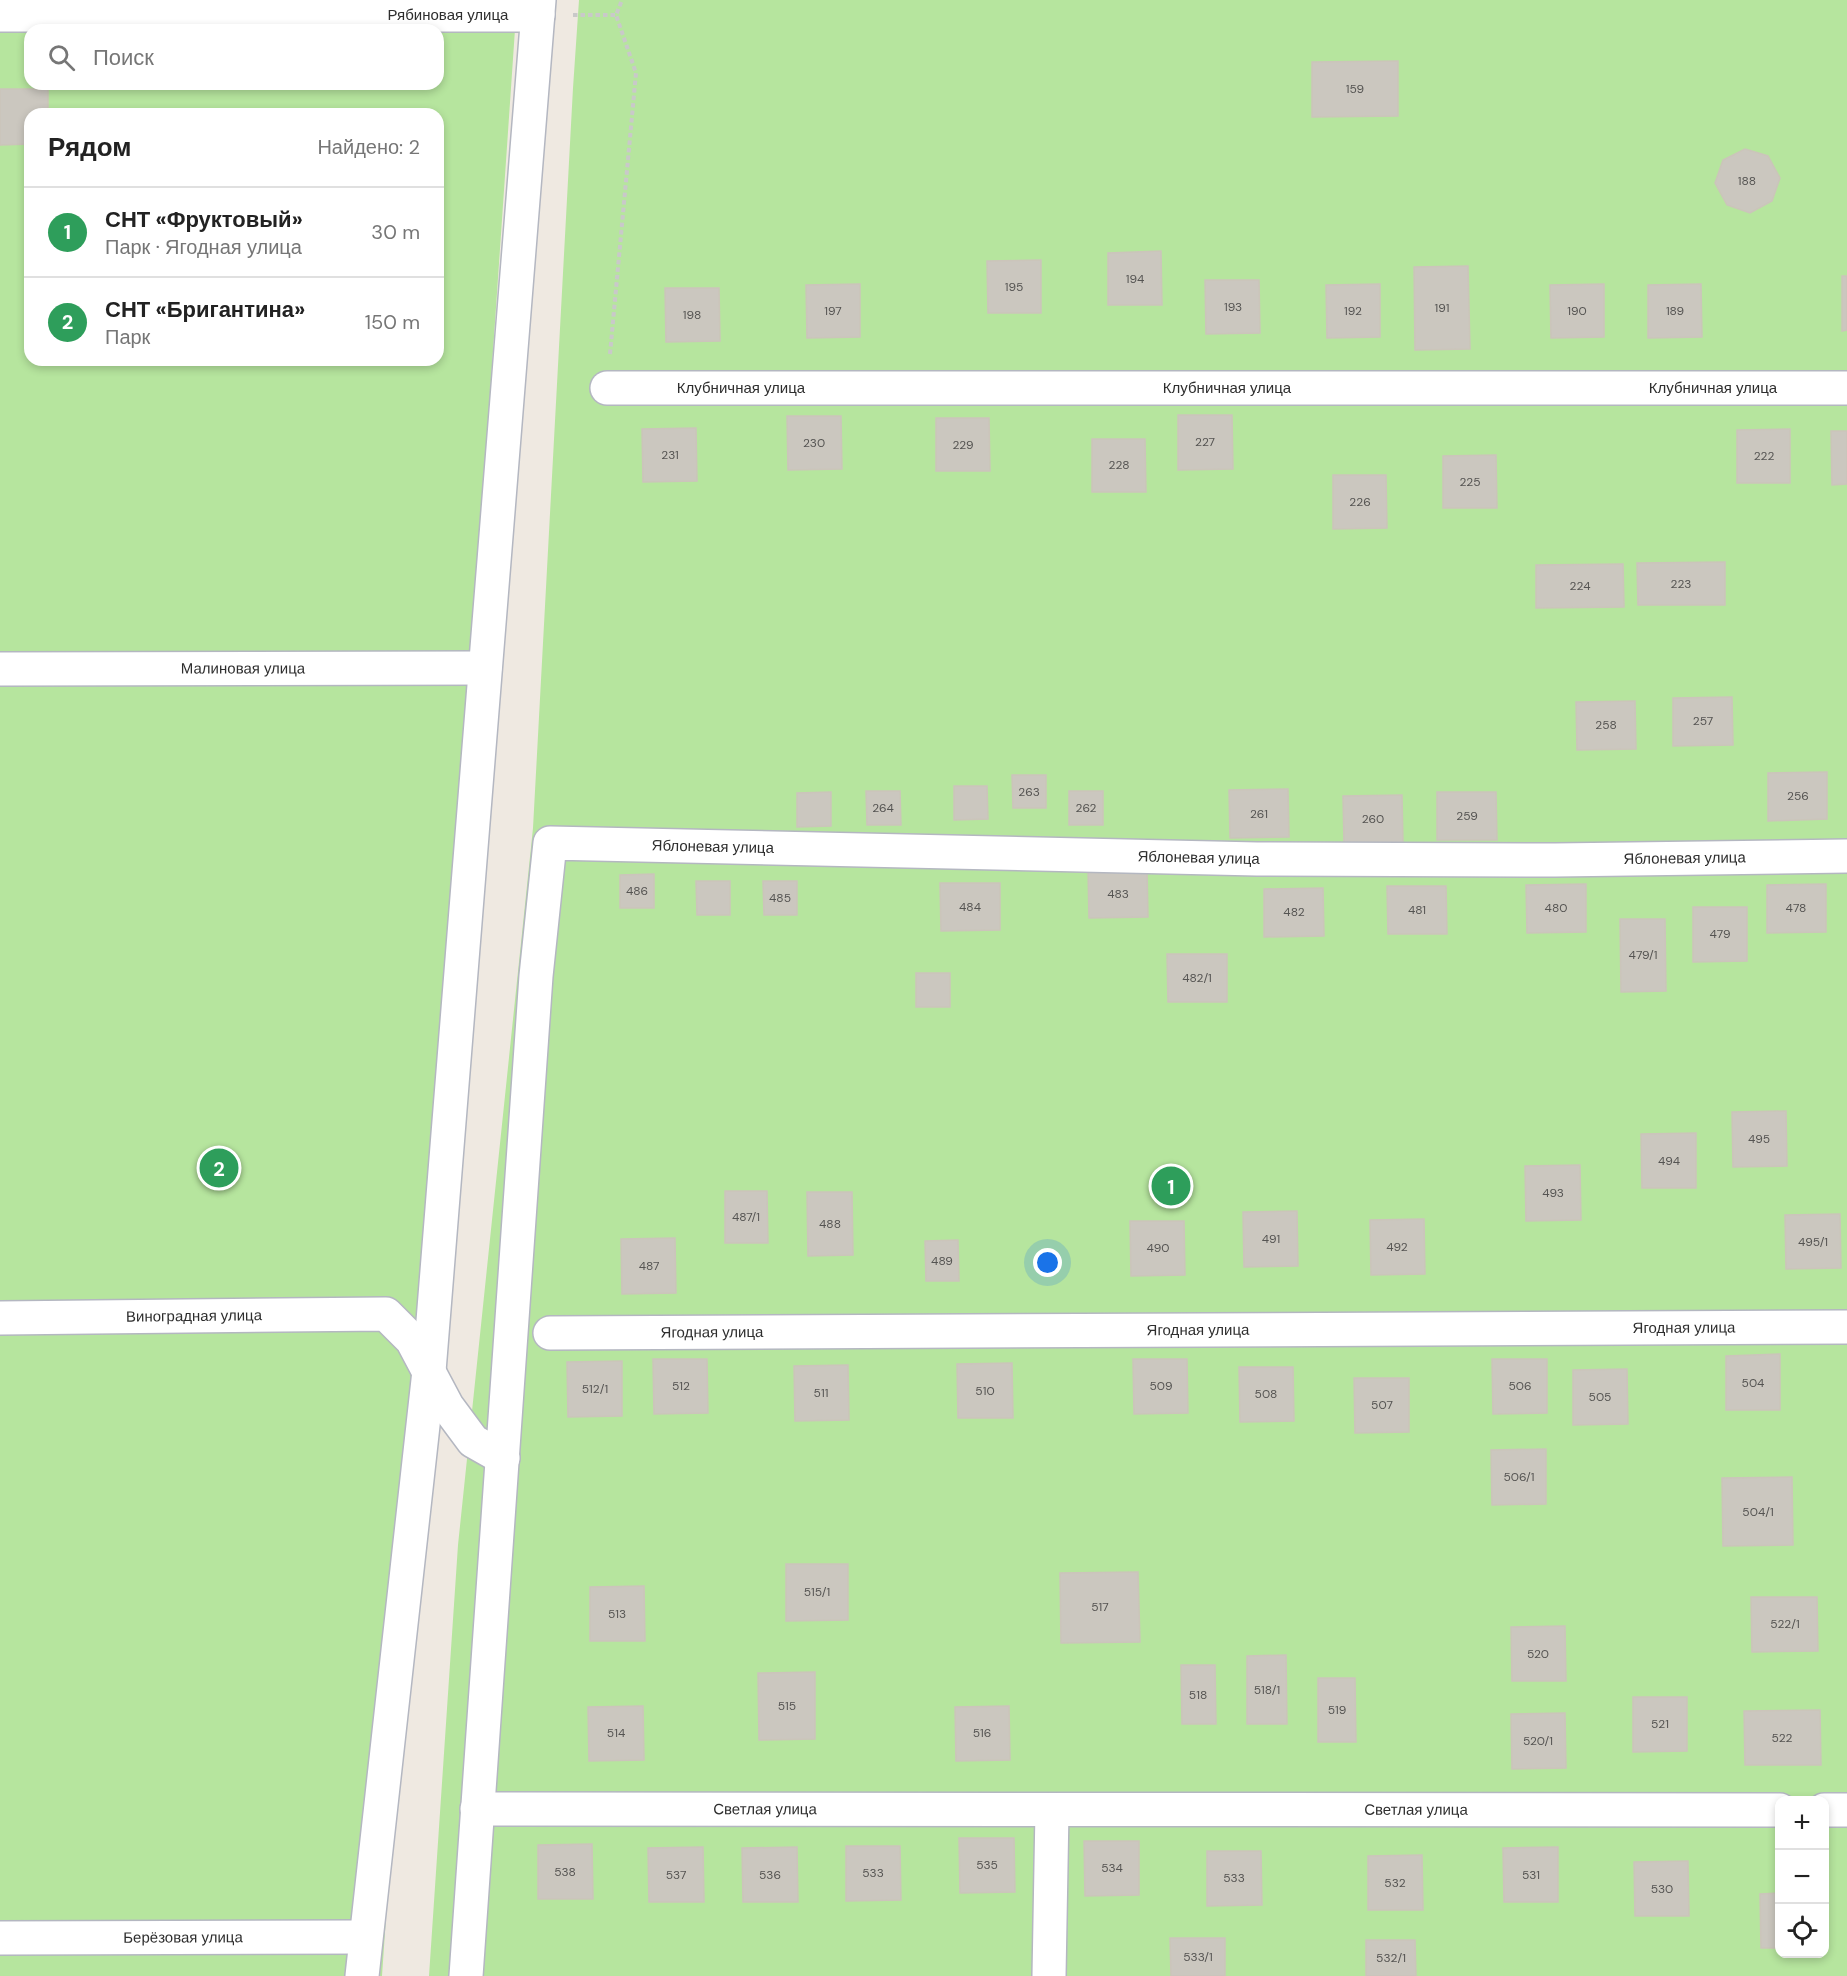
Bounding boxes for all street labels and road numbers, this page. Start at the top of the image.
street label: Рябиновая улица [388,5,509,25]
street label: Клубничная улица [677,378,806,398]
street label: Клубничная улица [1163,378,1292,398]
street label: Клубничная улица [1649,378,1778,398]
street label: Малиновая улица [181,658,306,679]
street label: Яблоневая улица [651,835,775,858]
street label: Яблоневая улица [1137,846,1261,869]
street label: Яблоневая улица [1623,847,1747,869]
street label: Виноградная улица [126,1305,263,1327]
street label: Ягодная улица [1633,1318,1736,1338]
street label: Ягодная улица [1147,1320,1250,1340]
street label: Ягодная улица [661,1322,764,1342]
street label: Светлая улица [713,1799,817,1819]
street label: Светлая улица [1364,1800,1468,1820]
street label: Берёзовая улица [123,1927,243,1948]

